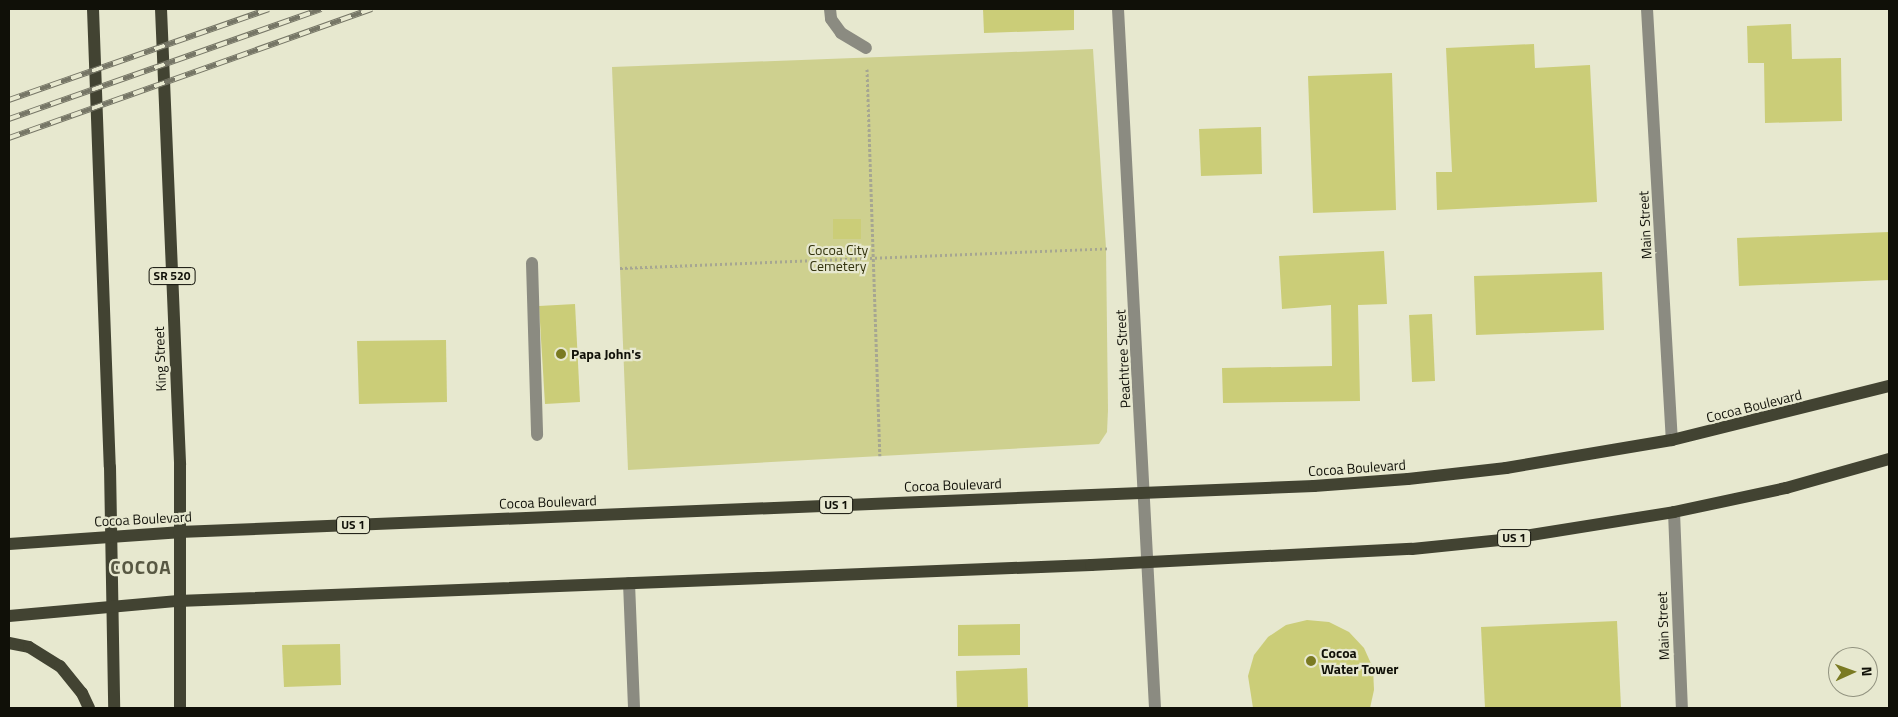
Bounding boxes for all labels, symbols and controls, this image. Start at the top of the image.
street label: Main Street [1635,190,1655,260]
park label: Cocoa City Cemetery [808,242,868,274]
road number: SR 520 [148,266,196,286]
street label: Peachtree Street [1112,309,1134,409]
street label: King Street [150,326,170,392]
place label: Papa John's [571,346,641,362]
marker: Papa John's [555,348,567,360]
street label: Cocoa Boulevard [1705,386,1803,426]
street label: Cocoa Boulevard [1308,456,1406,480]
street label: Cocoa Boulevard [904,475,1002,495]
street label: Cocoa Boulevard [499,492,597,512]
road number: US 1 [818,496,854,514]
street label: Cocoa Boulevard [94,508,192,530]
road number: US 1 [336,516,370,534]
road number: US 1 [1496,528,1532,548]
district label: COCOA [110,556,172,578]
street label: Main Street [1653,591,1673,661]
place label: Cocoa Water Tower [1321,645,1398,678]
north arrow [1828,647,1878,697]
marker: Cocoa Water Tower [1305,655,1317,667]
text: N [1857,666,1878,677]

